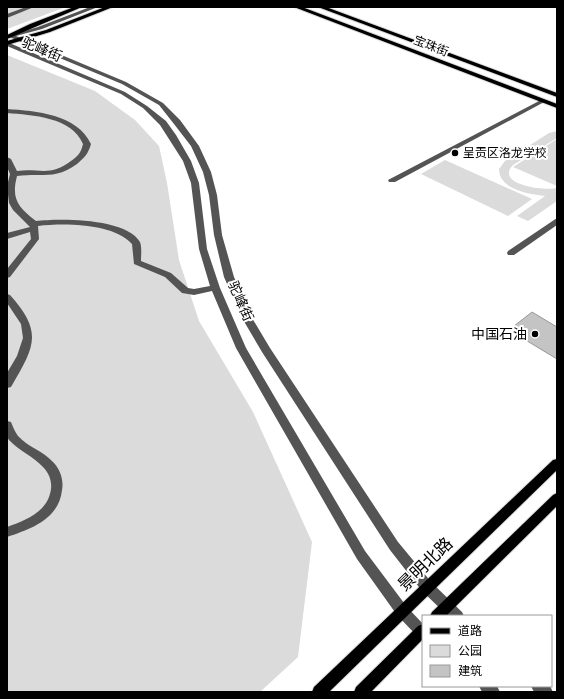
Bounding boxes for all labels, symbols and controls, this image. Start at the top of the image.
street label: 驼峰街 [19,33,64,65]
street label: 宝珠街 [411,33,450,60]
place label: 呈贡区洛龙学校 [463,146,547,161]
marker: 呈贡区洛龙学校 [450,148,460,158]
street label: 驼峰街 [224,279,257,324]
place label: 中国石油 [471,326,527,343]
marker: 中国石油 [530,329,540,339]
street label: 景明北路 [394,534,457,596]
legend [422,615,552,687]
text: 道路 [458,624,482,639]
text: 公园 [458,644,482,659]
text: 建筑 [458,664,482,679]

